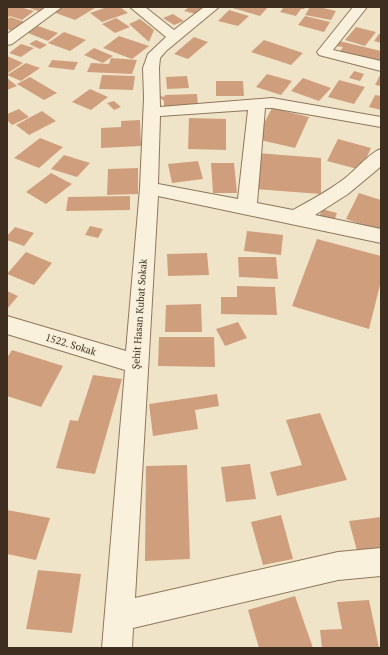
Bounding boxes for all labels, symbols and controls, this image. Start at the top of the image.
street label: Şehit Hasan Kubat Sokak [129,258,150,370]
street label: 1522. Sokak [44,331,99,359]

